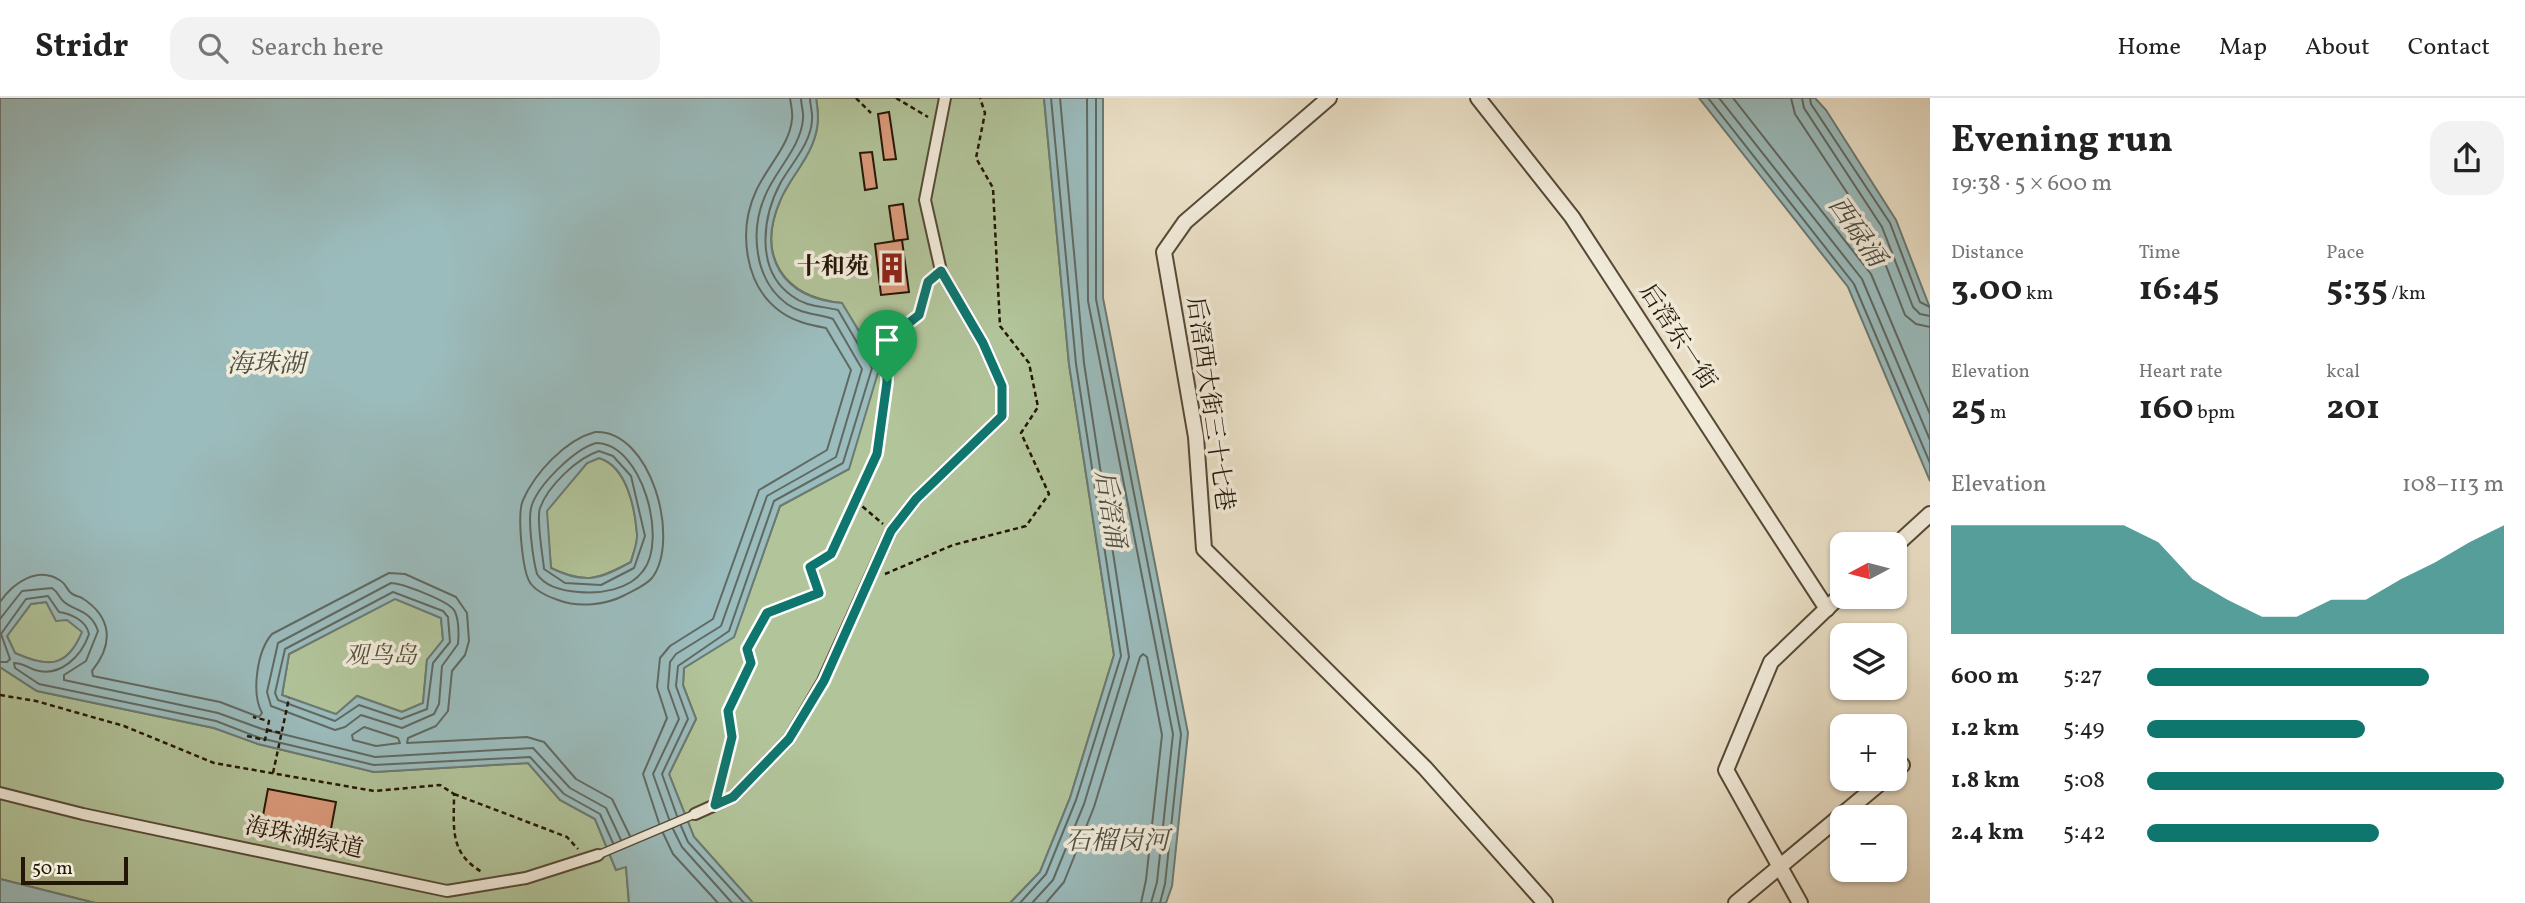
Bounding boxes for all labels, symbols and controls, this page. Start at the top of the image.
search box [170,17,660,80]
text: Stridr [35,25,128,71]
icon: search [194,29,232,67]
text: Search here [250,30,384,66]
text: Home [2117,31,2181,65]
text: Map [2219,31,2267,65]
text: About [2305,31,2370,65]
text: Contact [2408,31,2490,65]
text: Evening run [1951,115,2173,168]
button: share [2430,121,2504,195]
text: 19:38 · 5 × 600 m [1951,168,2112,200]
water label: 西碌涌 [1819,190,1895,277]
text: Distance [1951,240,2024,266]
text: Time [2139,240,2180,266]
text: Pace [2326,240,2364,266]
place label: 十和苑 [797,251,869,285]
building icon: 十和苑 [875,251,909,285]
text: 3.00 [1951,266,2022,314]
text: 16:45 [2139,266,2219,314]
text: 5:35 [2326,266,2388,314]
street label: 后滘东一街 [1630,277,1724,397]
text: km [2022,281,2053,307]
text: /km [2388,281,2426,307]
street label: 后滘西大街三十七巷 [1177,295,1241,513]
pin [857,310,917,382]
icon: arrive [868,321,906,359]
water label: 海珠湖 [227,347,309,383]
text: Elevation [1951,359,2030,385]
text: Heart rate [2139,359,2223,385]
text: kcal [2326,359,2360,385]
text: 25 [1951,385,1986,433]
text: 160 [2139,385,2194,433]
text: 201 [2326,385,2380,433]
text: m [1986,400,2007,426]
text: bpm [2194,400,2235,426]
water label: 后滘涌 [1085,468,1133,553]
text: Elevation [1951,469,2047,501]
text: 108–113 m [2402,469,2504,501]
north arrow [1830,532,1908,609]
map controls [1830,532,1907,882]
button: layers [1830,623,1907,700]
park label: 观鸟岛 [345,640,418,674]
text: 600 m [1951,661,2019,693]
text: 5:27 [2063,661,2102,693]
text: 1.2 km [1951,713,2020,745]
text: 5:49 [2063,713,2104,745]
button: + [1830,714,1907,791]
text: 1.8 km [1951,765,2020,797]
text: 5:08 [2063,765,2105,797]
button: − [1830,805,1907,882]
street label: 海珠湖绿道 [242,810,366,868]
text: 2.4 km [1951,817,2024,849]
text: 5:42 [2063,817,2106,849]
water label: 石榴岗河 [1065,824,1173,860]
scale bar [21,854,128,886]
text: 50 m [32,856,73,882]

